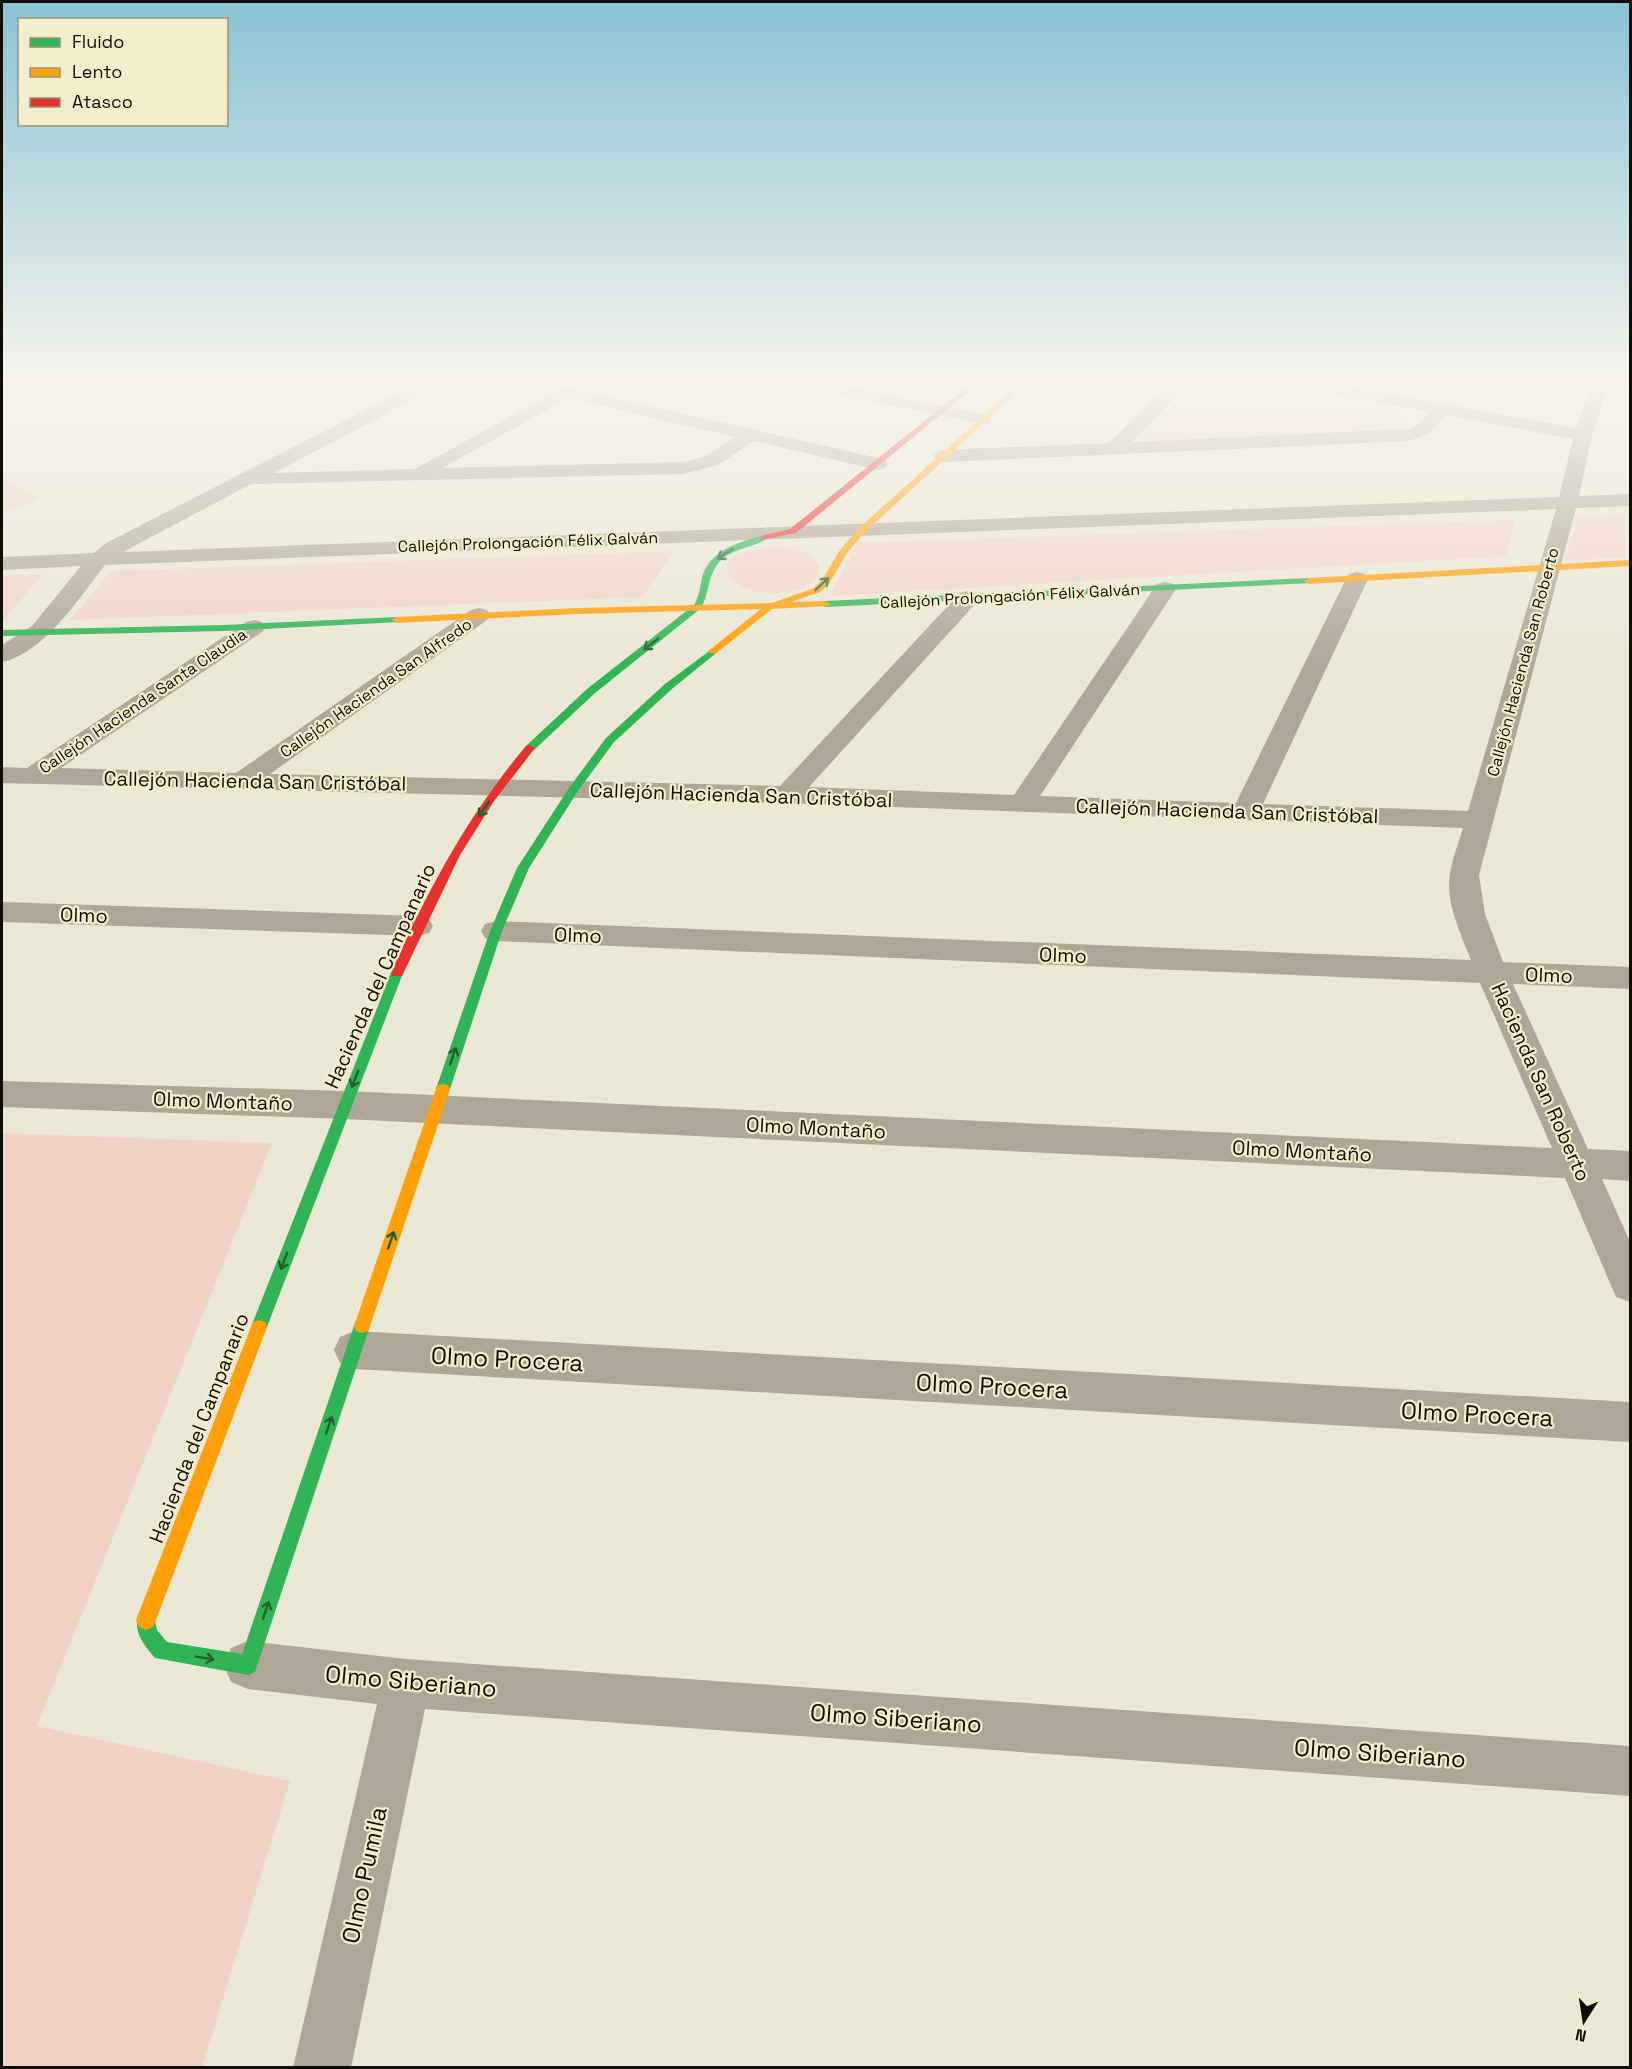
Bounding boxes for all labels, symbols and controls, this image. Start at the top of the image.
legend [18,18,228,126]
text: Fluido [72,30,124,53]
text: Lento [72,60,122,83]
text: Atasco [72,90,133,113]
street label: Callejón Prolongación Félix Galván [397,527,659,557]
street label: Callejón Hacienda San Roberto [1482,545,1564,779]
one-way arrow [717,547,734,560]
one-way arrow [814,577,829,591]
street label: Callejón Prolongación Félix Galván [879,579,1141,613]
street label: Callejón Hacienda San Alfredo [276,614,476,762]
street label: Callejón Hacienda Santa Claudia [35,624,251,778]
one-way arrow [644,637,660,650]
street label: Callejón Hacienda San Cristóbal [103,765,407,797]
street label: Callejón Hacienda San Cristóbal [589,777,893,813]
street label: Callejón Hacienda San Cristóbal [1075,793,1379,829]
one-way arrow [478,800,490,817]
street label: Hacienda del Campanario [318,859,442,1093]
street label: Olmo [60,901,108,929]
street label: Olmo [554,921,602,949]
street label: Olmo [1039,941,1087,969]
street label: Olmo [1525,961,1573,989]
street label: Hacienda San Roberto [1486,979,1596,1185]
one-way arrow [449,1047,460,1066]
one-way arrow [349,1070,360,1088]
street label: Olmo Montaño [153,1086,293,1116]
street label: Olmo Montaño [745,1111,887,1145]
street label: Olmo Montaño [1231,1134,1373,1168]
one-way arrow [386,1231,397,1250]
one-way arrow [278,1251,289,1270]
street label: Hacienda del Campanario [143,1309,255,1547]
street label: Olmo Procera [430,1340,584,1378]
street label: Olmo Procera [915,1367,1069,1405]
street label: Olmo Procera [1400,1395,1554,1433]
one-way arrow [324,1416,335,1435]
one-way arrow [262,1601,273,1620]
one-way arrow [194,1653,214,1664]
street label: Olmo Siberiano [324,1658,498,1704]
street label: Olmo Siberiano [809,1697,983,1739]
street label: Olmo Siberiano [1293,1732,1467,1774]
street label: Olmo Pumila [334,1804,394,1946]
north arrow [1554,1991,1614,2051]
text: N [1574,2024,1588,2047]

